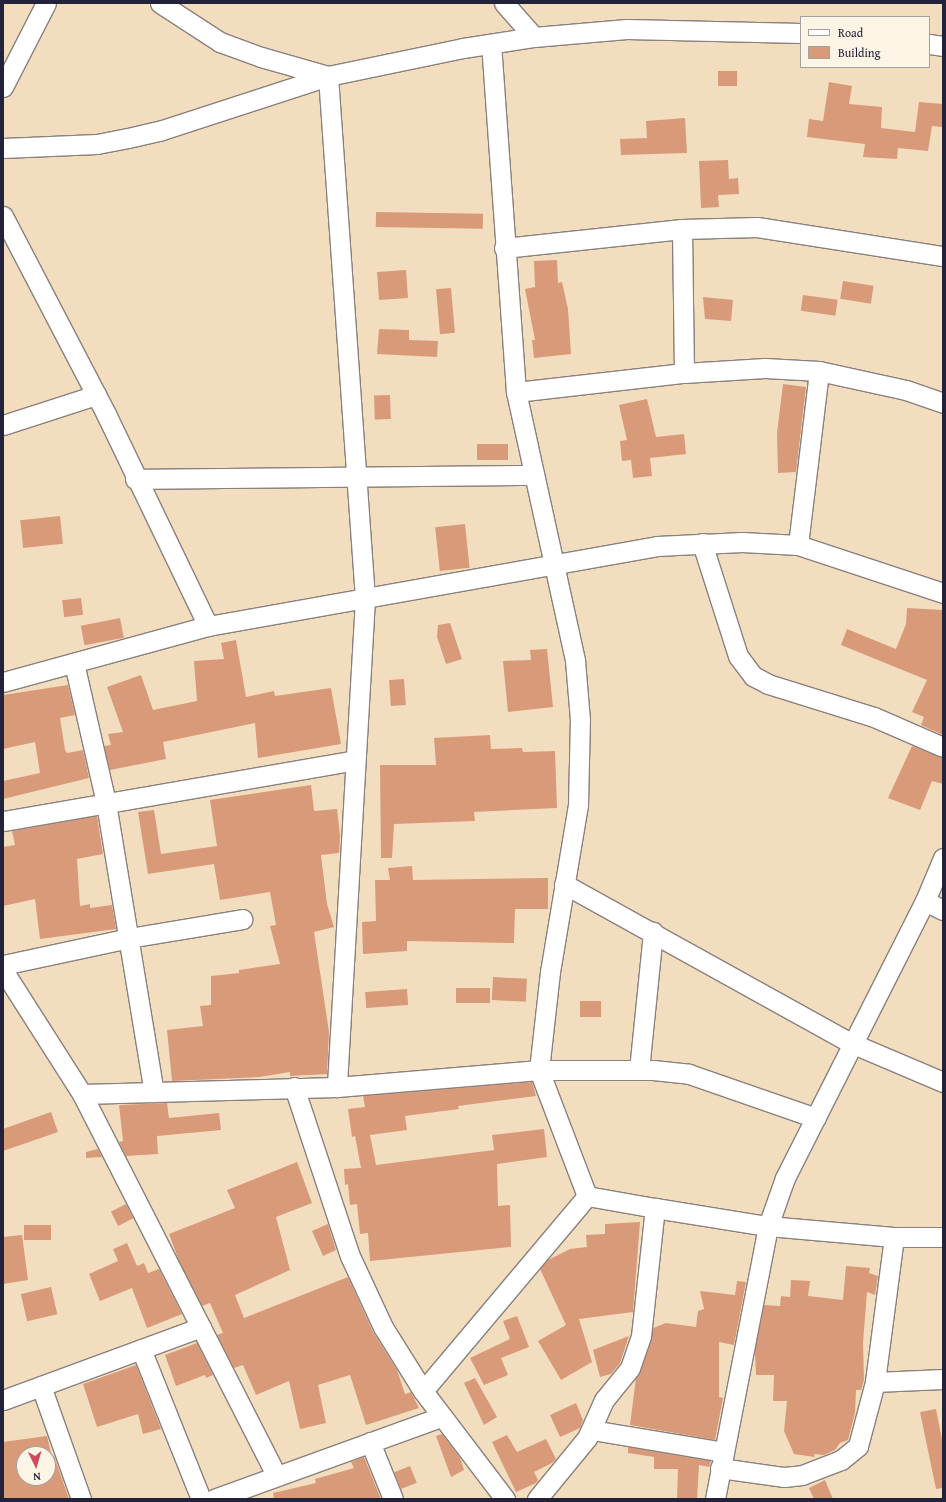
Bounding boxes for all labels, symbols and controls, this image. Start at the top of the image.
legend [800,16,930,68]
text: Road [838,24,863,41]
text: Building [838,44,881,61]
north arrow [16,1446,56,1486]
text: N [33,1469,41,1485]

